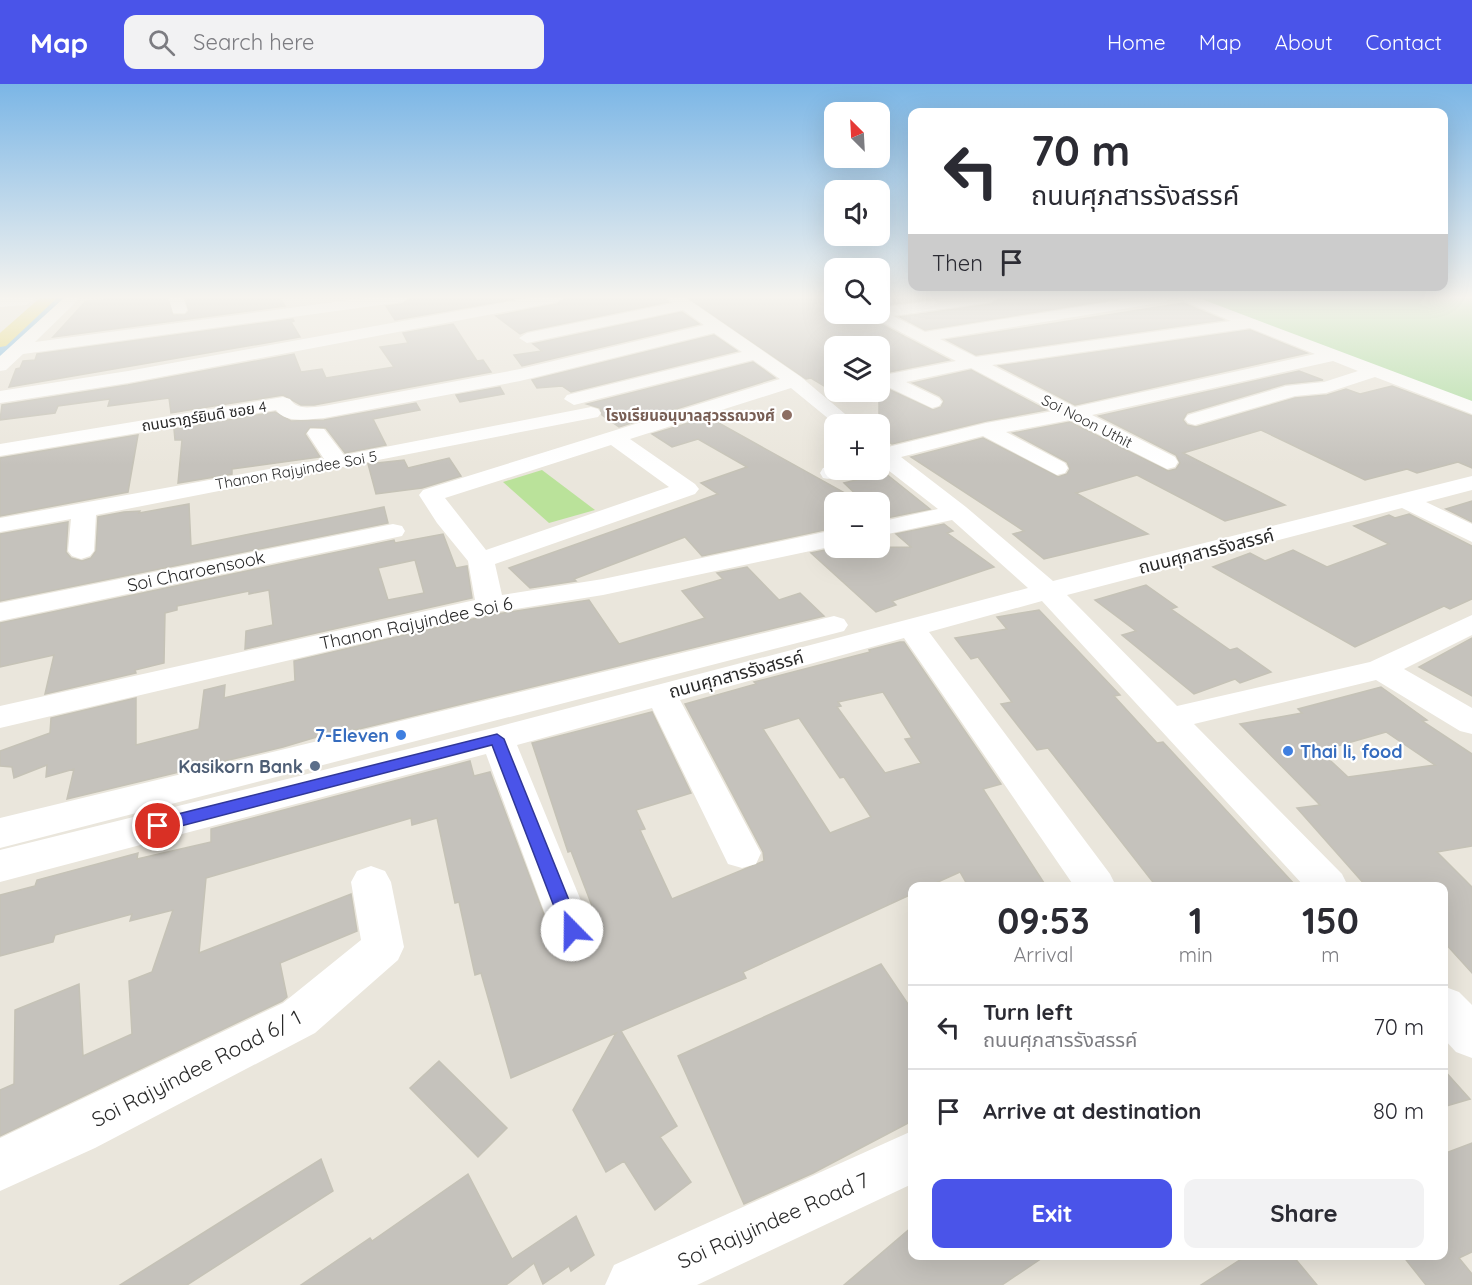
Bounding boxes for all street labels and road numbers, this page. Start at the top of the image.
street label: Soi Noon Uthit [1038,390,1136,452]
street label: ถนนราฎร์ยินดี ซอย 4 [140,397,268,435]
street label: Thanon Rajyindee Soi 5 [214,446,378,494]
street label: ถนนศุภสารรังสรรค์ [1136,523,1276,579]
street label: Soi Charoensook [125,545,267,597]
street label: Thanon Rajyindee Soi 6 [317,591,515,655]
street label: ถนนศุภสารรังสรรค์ [666,645,806,703]
street label: Soi Rajyindee Road 6/ 1 [87,1004,305,1132]
street label: Soi Rajyindee Road 7 [673,1166,873,1274]

